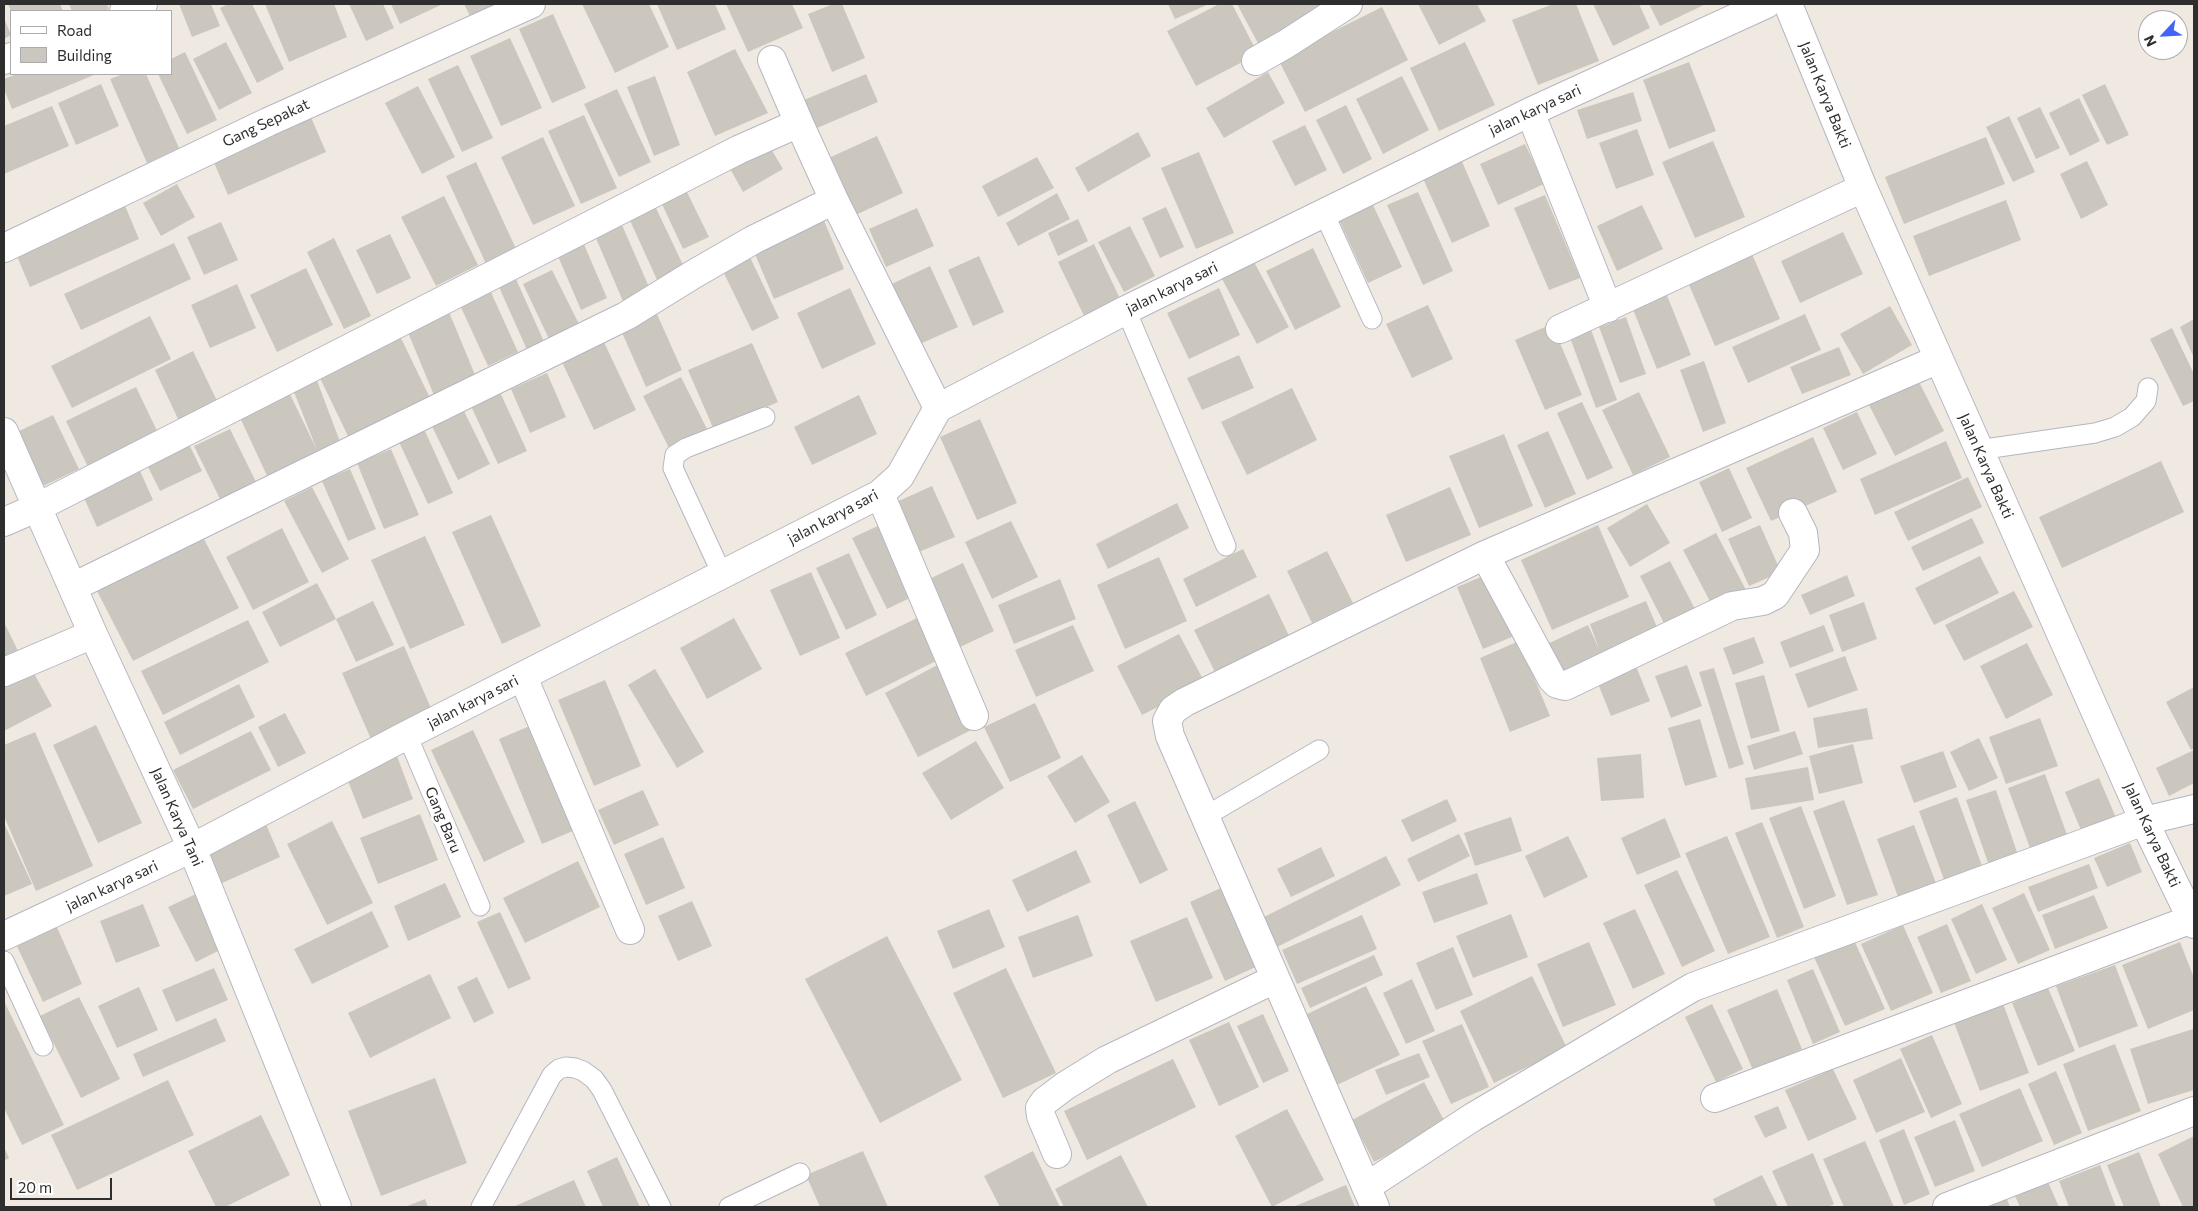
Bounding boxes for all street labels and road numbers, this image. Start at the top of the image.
street label: Jalan Karya Bakti [1795,39,1855,151]
street label: jalan karya sari [1486,81,1584,139]
street label: Gang Sepakat [220,95,312,151]
street label: jalan karya sari [1123,258,1221,318]
street label: Jalan Karya Bakti [1955,411,2017,521]
street label: jalan karya sari [785,486,881,548]
street label: jalan karya sari [425,671,521,733]
street label: Jalan Karya Tani [147,765,207,869]
street label: Jalan Karya Bakti [2120,780,2184,890]
street label: Gang Baru [421,784,465,856]
street label: jalan karya sari [63,857,161,915]

